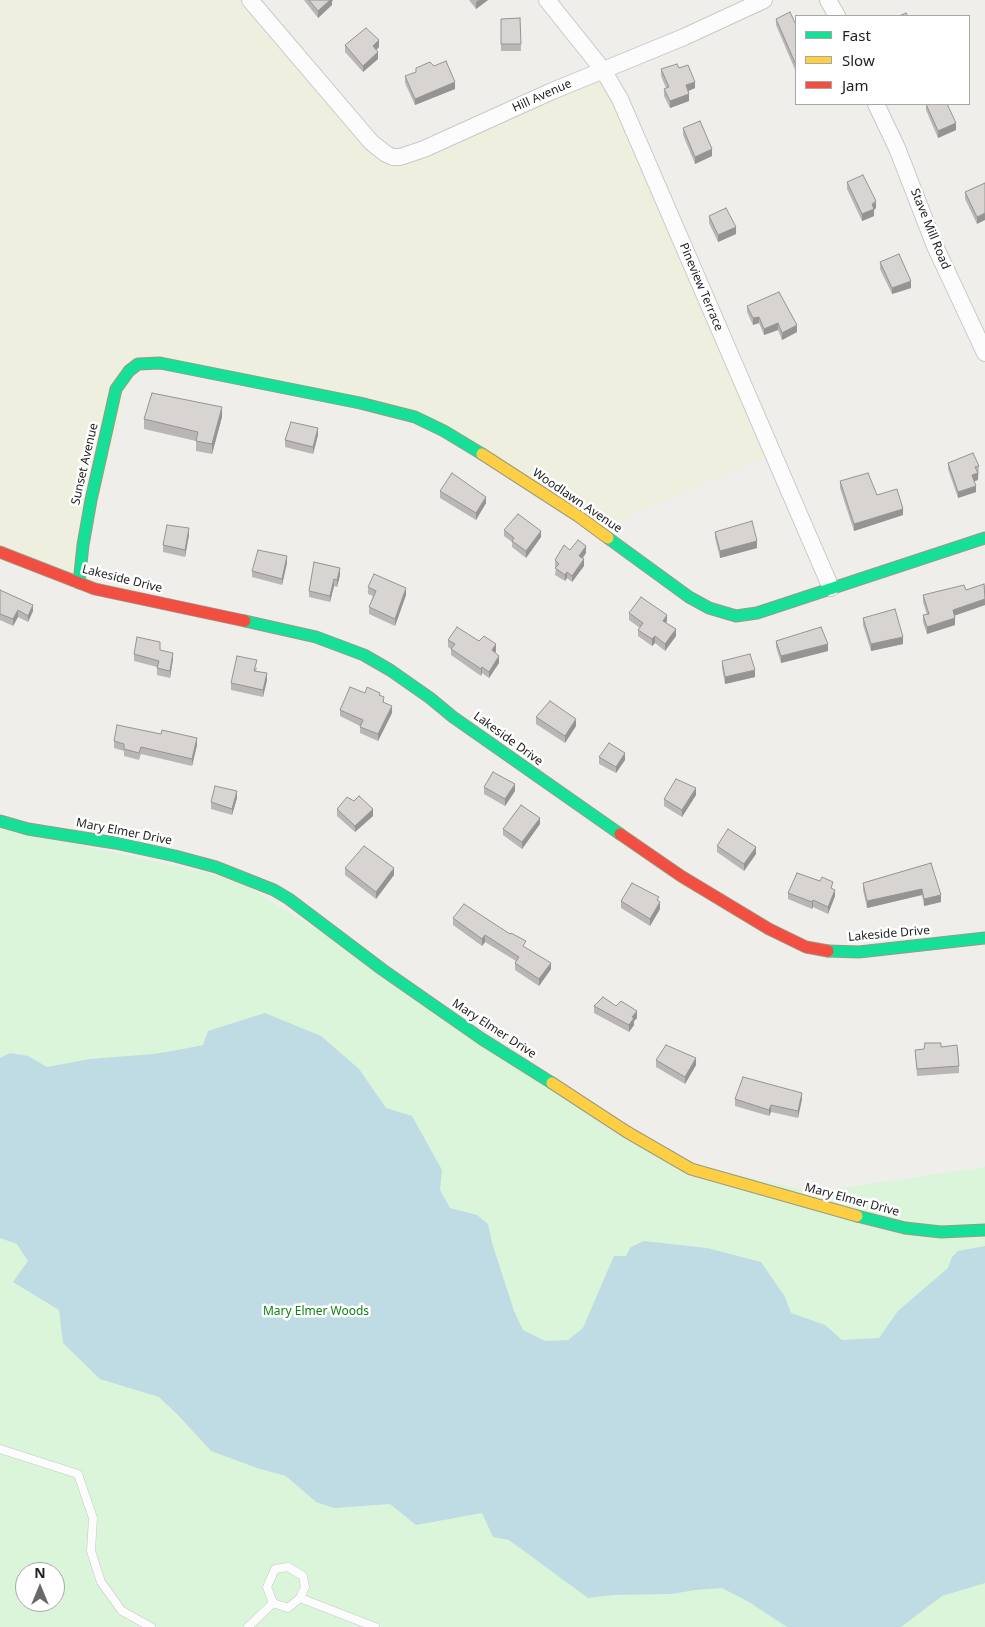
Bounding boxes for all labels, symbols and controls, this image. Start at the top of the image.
legend [795,15,970,105]
text: Fast [842,25,871,45]
text: Slow [842,50,875,70]
text: Jam [842,75,869,95]
street label: Hill Avenue [510,77,574,115]
street label: Stave Mill Road [907,187,953,271]
street label: Pineview Terrace [676,241,726,333]
street label: Sunset Avenue [69,422,101,506]
street label: Woodlawn Avenue [530,466,624,536]
street label: Lakeside Drive [80,562,164,596]
street label: Lakeside Drive [471,709,545,769]
street label: Mary Elmer Drive [75,816,173,848]
street label: Lakeside Drive [848,923,930,945]
street label: Mary Elmer Drive [449,996,539,1062]
street label: Mary Elmer Drive [803,1180,901,1220]
park label: Mary Elmer Woods [263,1305,369,1319]
north arrow [15,1562,65,1612]
text: N [34,1563,46,1582]

